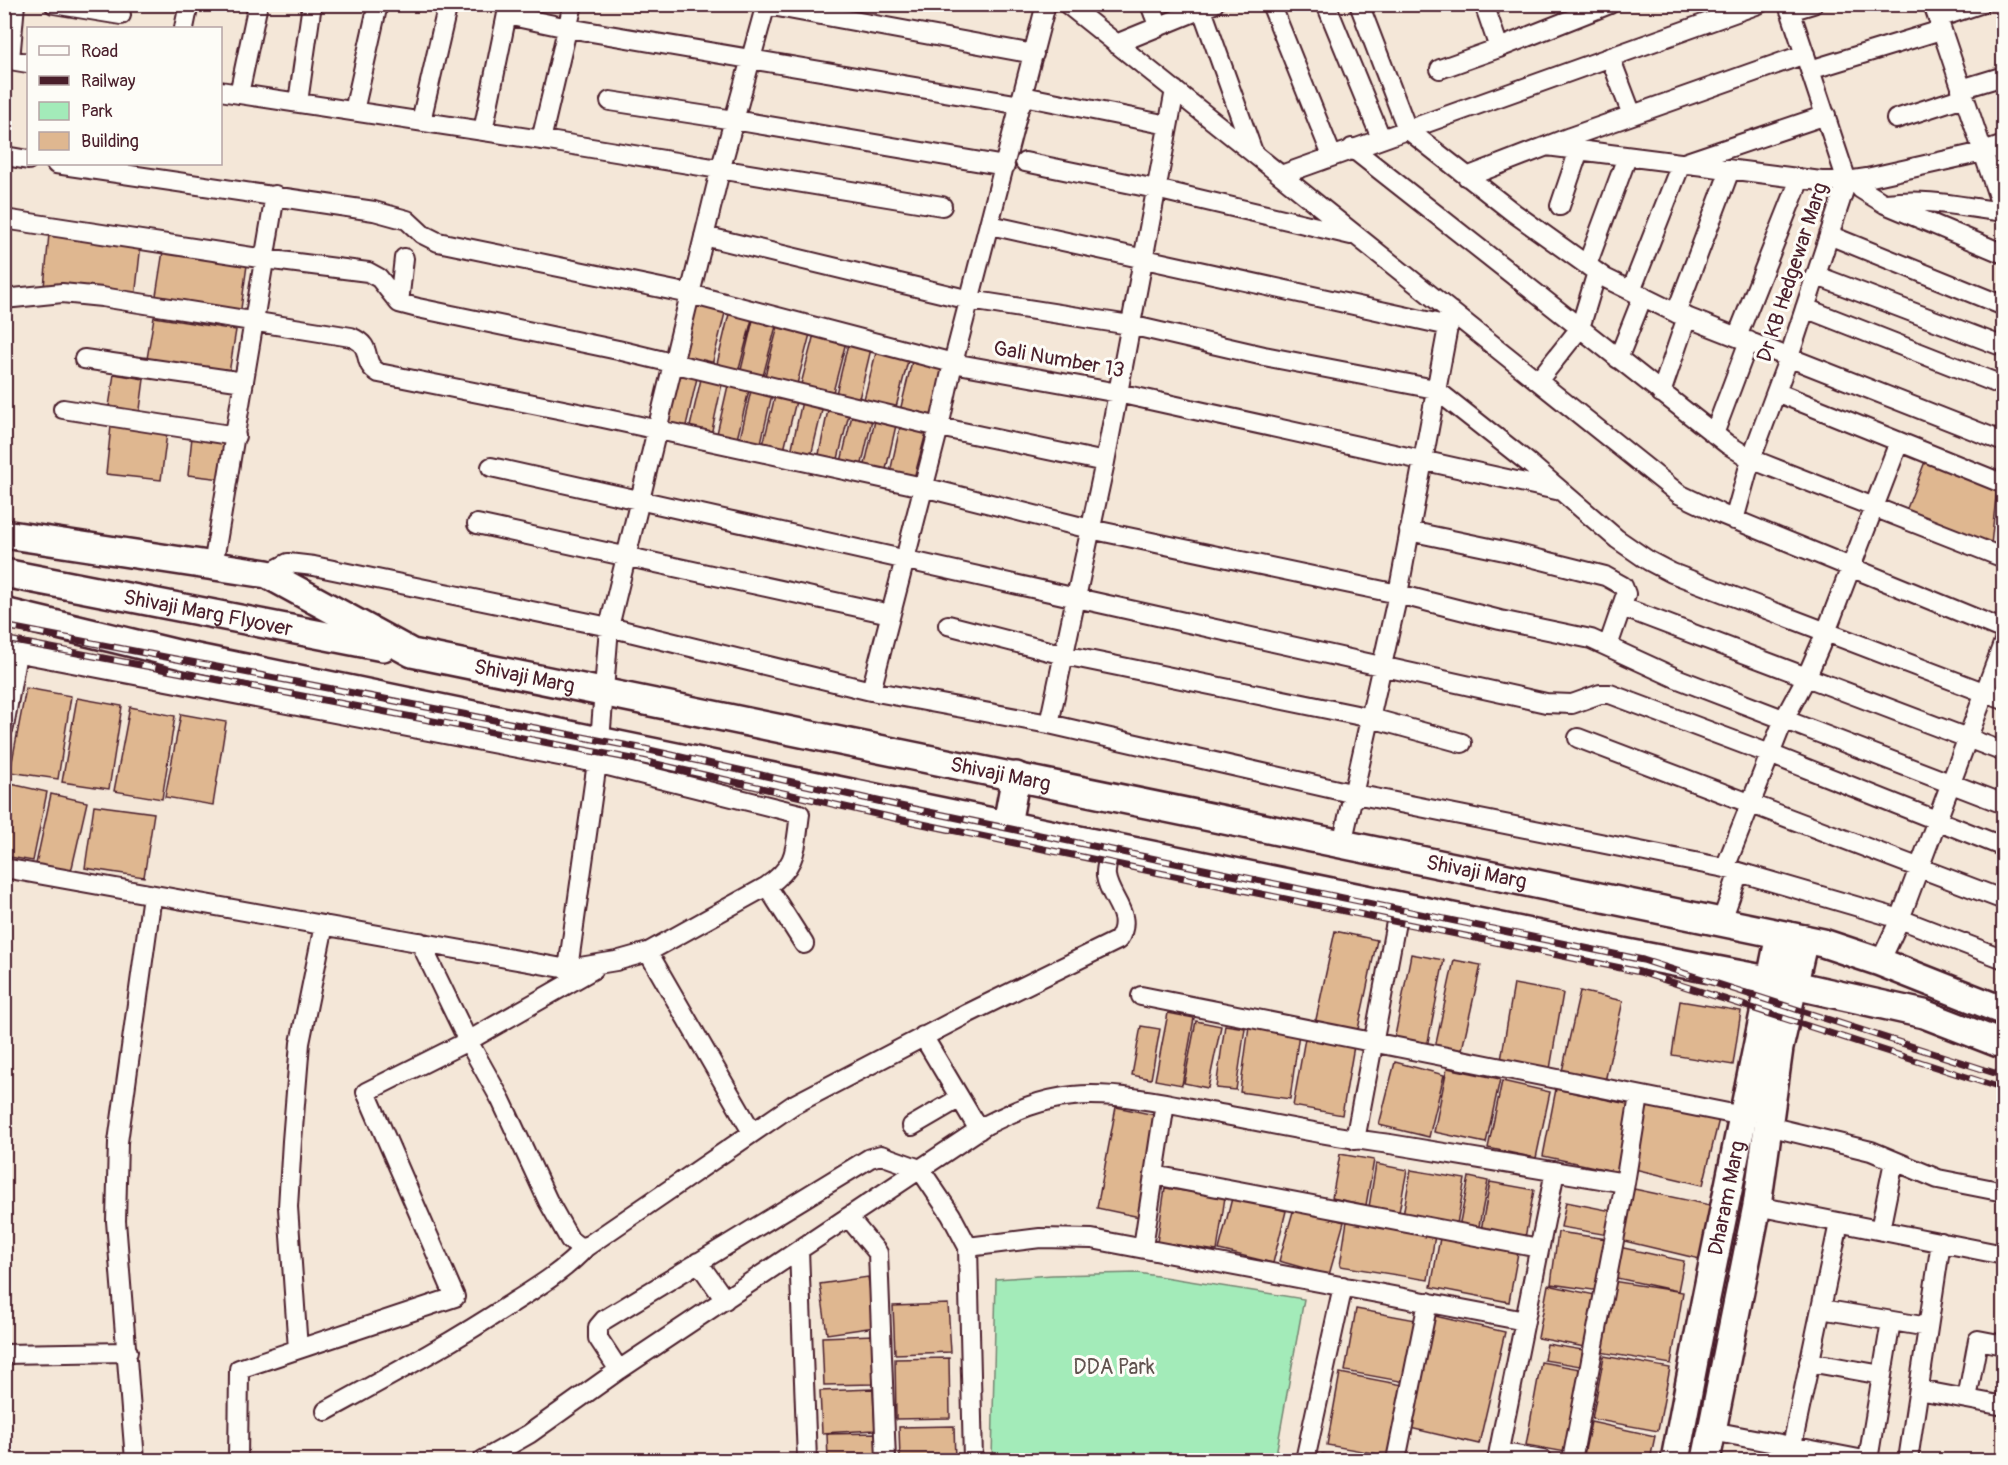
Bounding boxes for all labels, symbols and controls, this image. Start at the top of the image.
legend [27,27,222,165]
text: Road [81,40,118,63]
text: Railway [81,70,136,93]
text: Park [81,100,113,123]
text: Building [81,130,139,153]
street label: Dr KB Hedgewar Marg [1751,179,1834,365]
street label: Gali Number 13 [991,335,1126,384]
street label: Shivaji Marg Flyover [121,584,295,643]
street label: Shivaji Marg [472,653,577,700]
street label: Shivaji Marg [948,751,1053,798]
street label: Shivaji Marg [1424,849,1529,896]
street label: Dharam Marg [1702,1138,1752,1258]
park label: DDA Park [1073,1354,1155,1381]

